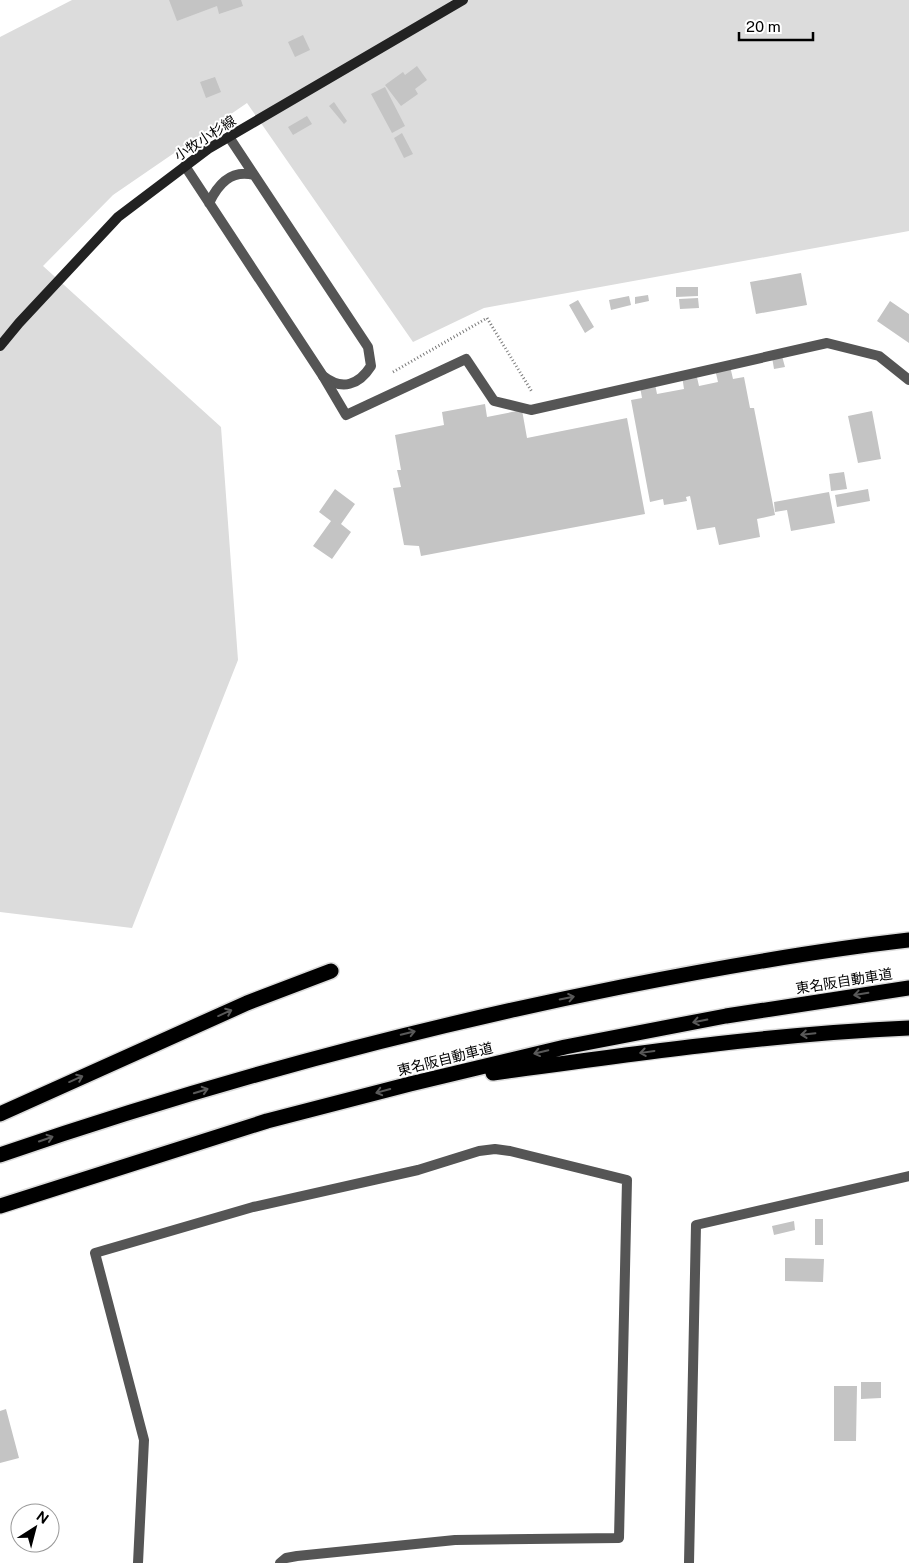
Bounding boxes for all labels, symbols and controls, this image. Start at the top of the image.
scale bar [739,10,813,42]
text: 20 m [746,18,781,35]
street label: 小牧小杉線 [171,112,239,164]
street label: 東名阪自動車道 [794,965,894,997]
one-way arrow [853,990,869,1000]
one-way arrow [558,992,574,1002]
one-way arrow [217,1008,232,1018]
one-way arrow [693,1017,709,1026]
one-way arrow [400,1028,416,1038]
one-way arrow [800,1029,816,1038]
street label: 東名阪自動車道 [396,1039,494,1079]
one-way arrow [639,1047,655,1057]
one-way arrow [533,1048,549,1057]
one-way arrow [68,1074,83,1084]
one-way arrow [193,1085,209,1095]
one-way arrow [376,1087,392,1096]
one-way arrow [38,1134,53,1143]
north arrow [10,1503,60,1553]
text: N [34,1508,52,1527]

